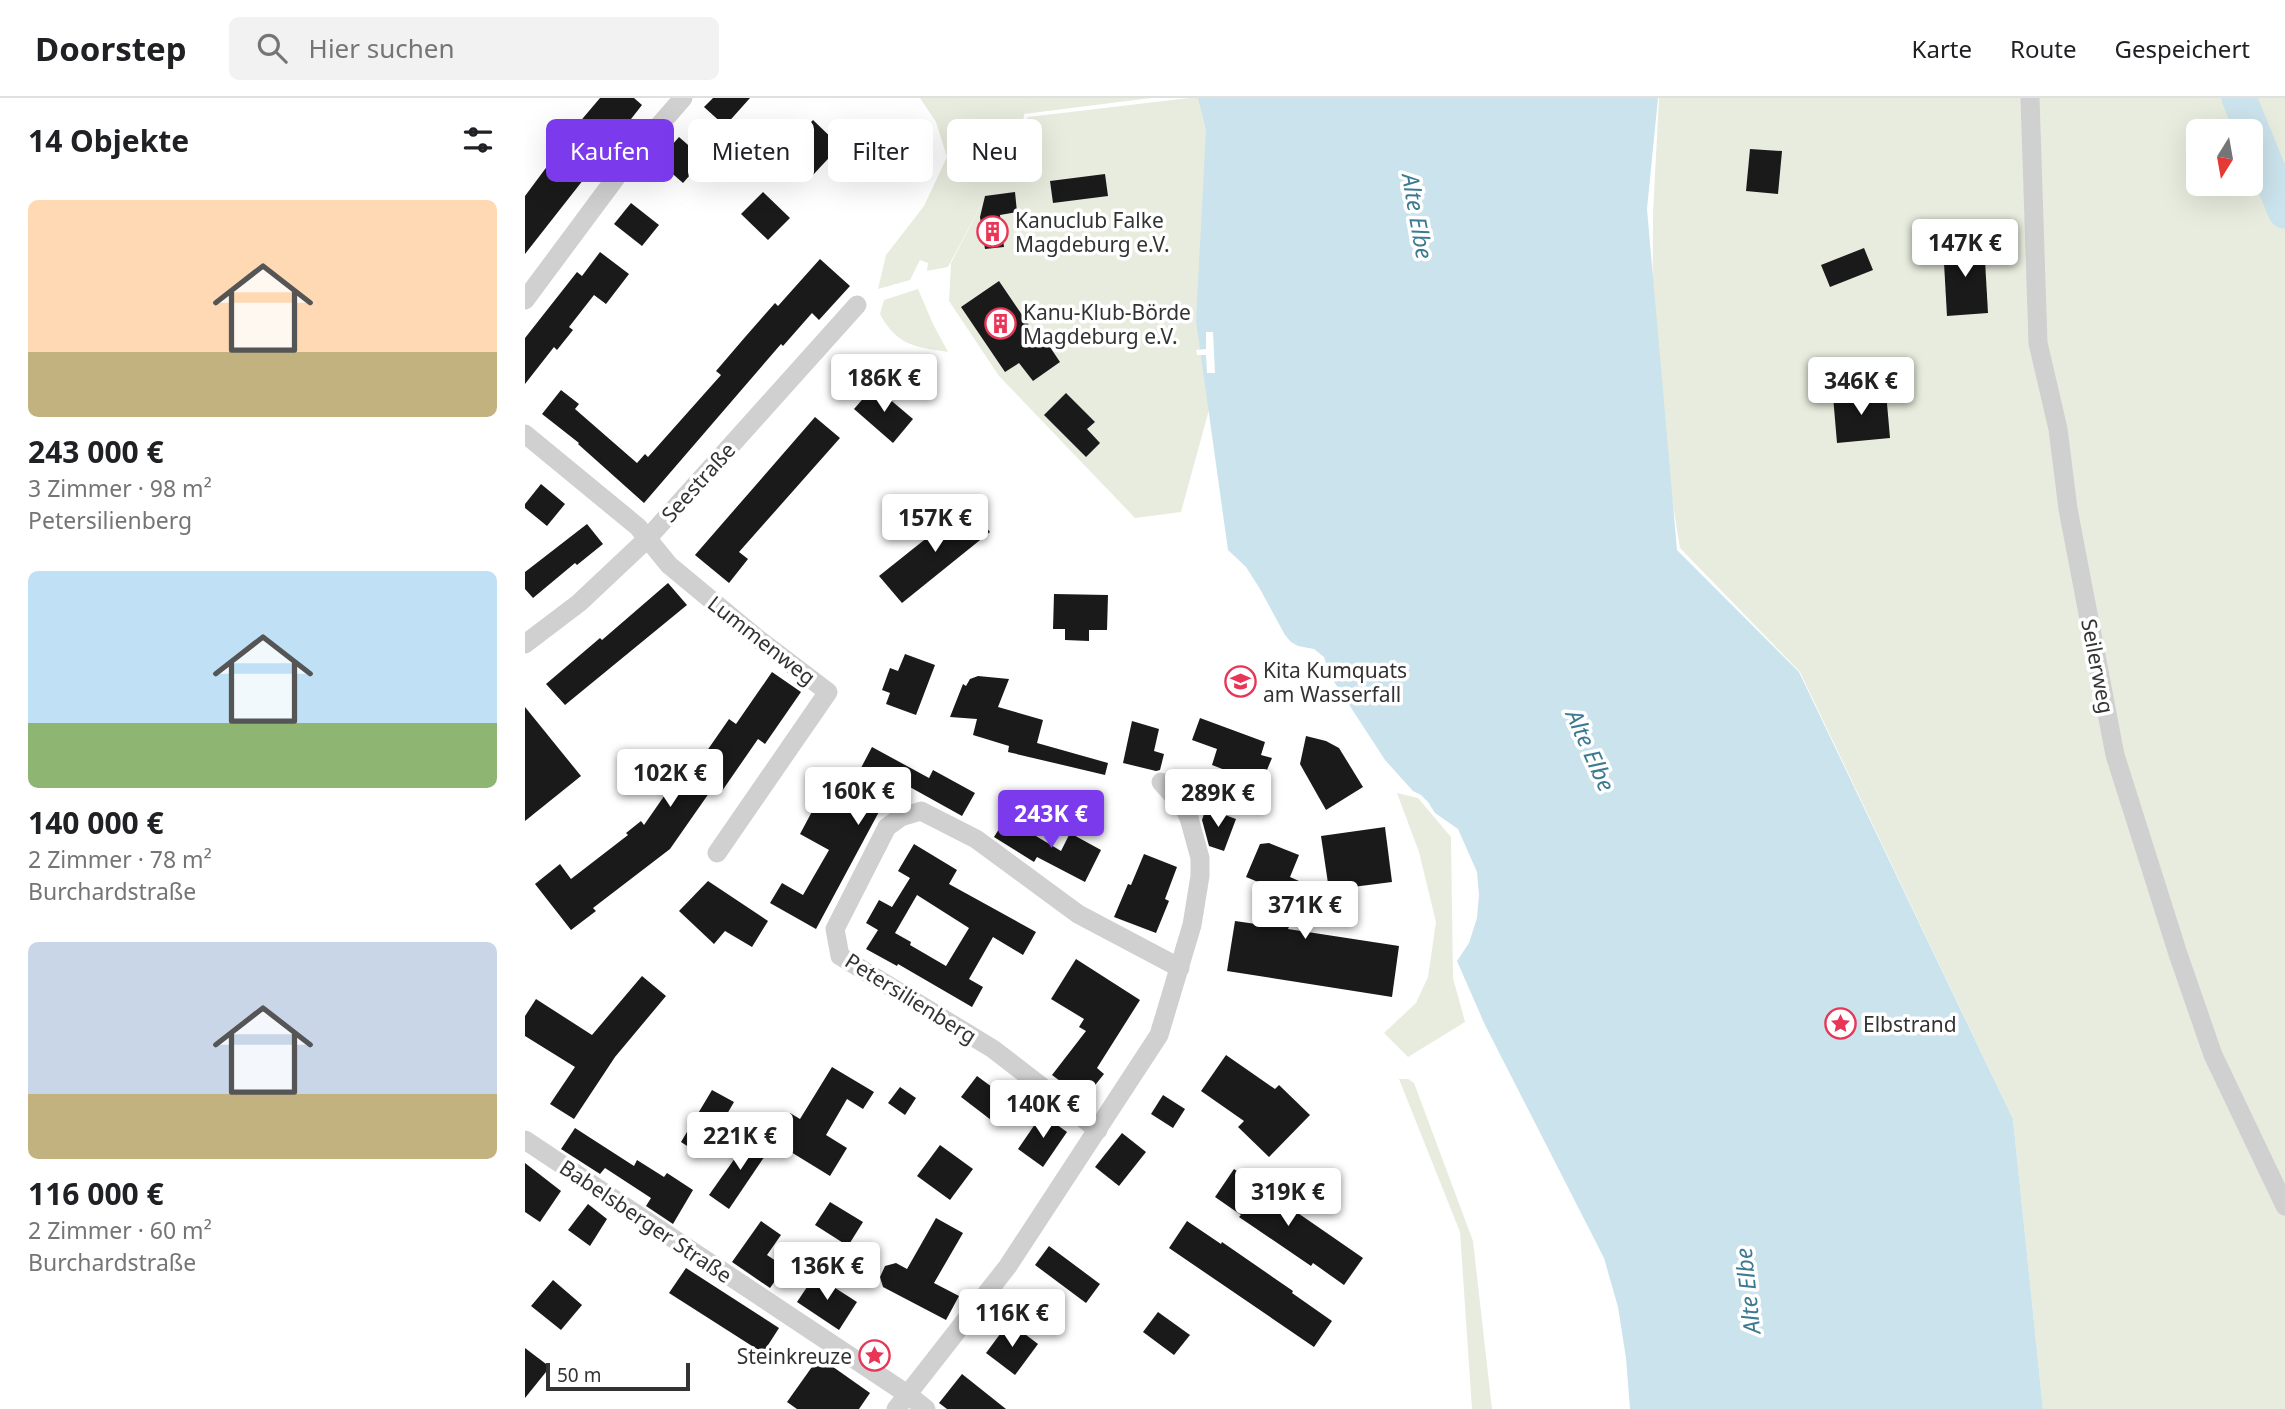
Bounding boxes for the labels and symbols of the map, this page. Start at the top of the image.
north arrow [2186,119,2263,196]
water label: Alte Elbe [1394,169,1441,261]
place label: Kanuclub Falke Magdeburg e.V. [1015,206,1170,258]
building icon: Kanuclub Falke Magdeburg e.V. [975,215,1009,249]
pin: 147K € [1908,220,2022,279]
place label: Kanu-Klub-Börde Magdeburg e.V. [1023,298,1191,350]
building icon: Kanu-Klub-Börde Magdeburg e.V. [983,307,1017,341]
pin: 186K € [827,354,941,414]
pin: 346K € [1804,358,1918,417]
street label: Seestraße [655,436,741,528]
pin: 157K € [878,494,992,554]
street label: Lummenweg [702,589,822,691]
street label: Seilerweg [2075,616,2121,716]
place label: Kita Kumquats am Wasserfall [1263,656,1407,708]
school or university icon: Kita Kumquats am Wasserfall [1223,665,1257,699]
water label: Alte Elbe [1558,702,1623,796]
pin: 102K € [613,750,727,809]
pin: 160K € [801,768,915,827]
pin: 289K € [1161,770,1275,829]
pin: 243K € [994,790,1108,850]
pin: 371K € [1248,882,1362,941]
street label: Petersilienberg [840,946,982,1050]
place icon: Elbstrand [1823,1007,1857,1041]
place label: Elbstrand [1863,1010,1957,1038]
pin: 140K € [986,1080,1100,1140]
pin: 221K € [683,1112,797,1172]
street label: Babelsberger Straße [554,1153,738,1289]
pin: 319K € [1231,1168,1345,1228]
pin: 136K € [770,1242,884,1302]
water label: Alte Elbe [1727,1246,1768,1338]
pin: 116K € [955,1290,1069,1349]
place icon: Steinkreuze [858,1339,892,1373]
place label: Steinkreuze [737,1342,852,1370]
scale bar [546,1360,689,1392]

